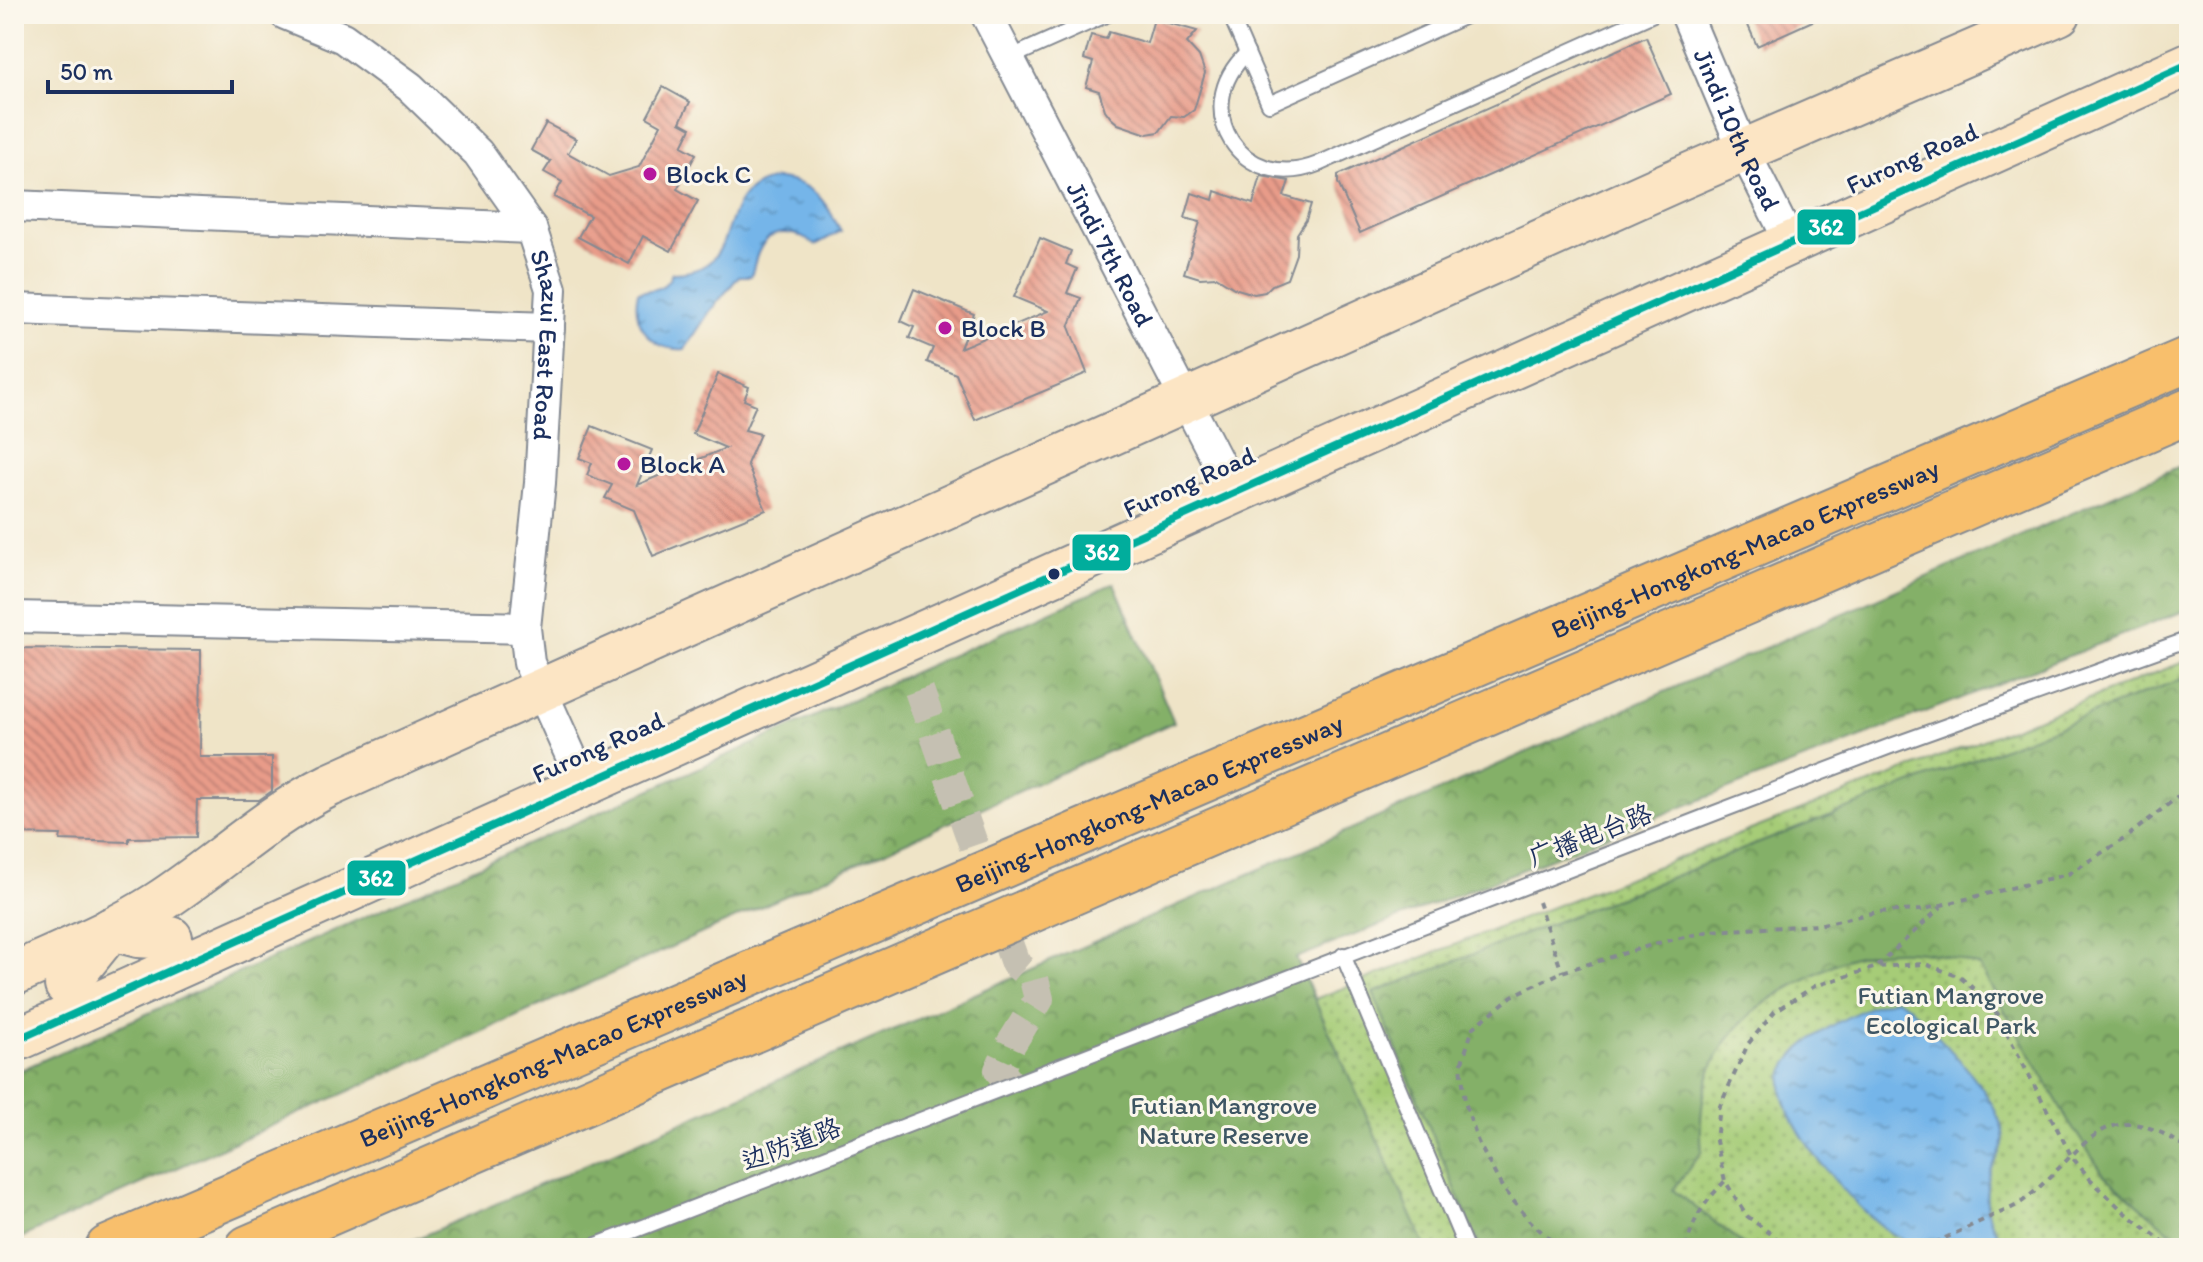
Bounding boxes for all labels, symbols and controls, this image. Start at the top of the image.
scale bar [48,44,232,94]
street label: Jindi 10th Road [1686,44,1787,216]
text: 50 m [60,57,113,86]
street label: Furong Road [1841,114,1983,201]
place label: Block C [666,158,751,190]
marker: Block C [641,165,659,183]
street label: Jindi 7th Road [1059,176,1161,332]
line badge: 362 [1796,208,1857,246]
text: 362 [1808,214,1844,241]
street label: Shazui East Road [523,245,567,441]
place label: Block B [961,312,1046,344]
marker: Block B [936,319,954,337]
street label: Furong Road [1118,438,1260,525]
place label: Block A [640,448,726,480]
street label: Beijing-Hongkong-Macao Expressway [1546,452,1944,646]
marker: Block A [615,455,633,473]
line badge: 362 [1071,533,1132,572]
text: 362 [1084,539,1120,566]
unlabelled marker [1046,566,1062,582]
street label: Furong Road [527,703,669,790]
street label: Beijing-Hongkong-Macao Expressway [950,706,1348,900]
street label: 广播电台路 [1524,797,1656,873]
line badge: 362 [346,859,407,897]
text: 362 [358,865,394,892]
street label: Beijing-Hongkong-Macao Expressway [354,961,752,1155]
park label: Futian Mangrove Ecological Park [1858,979,2044,1041]
park label: Futian Mangrove Nature Reserve [1131,1089,1317,1151]
street label: 边防道路 [737,1110,845,1178]

